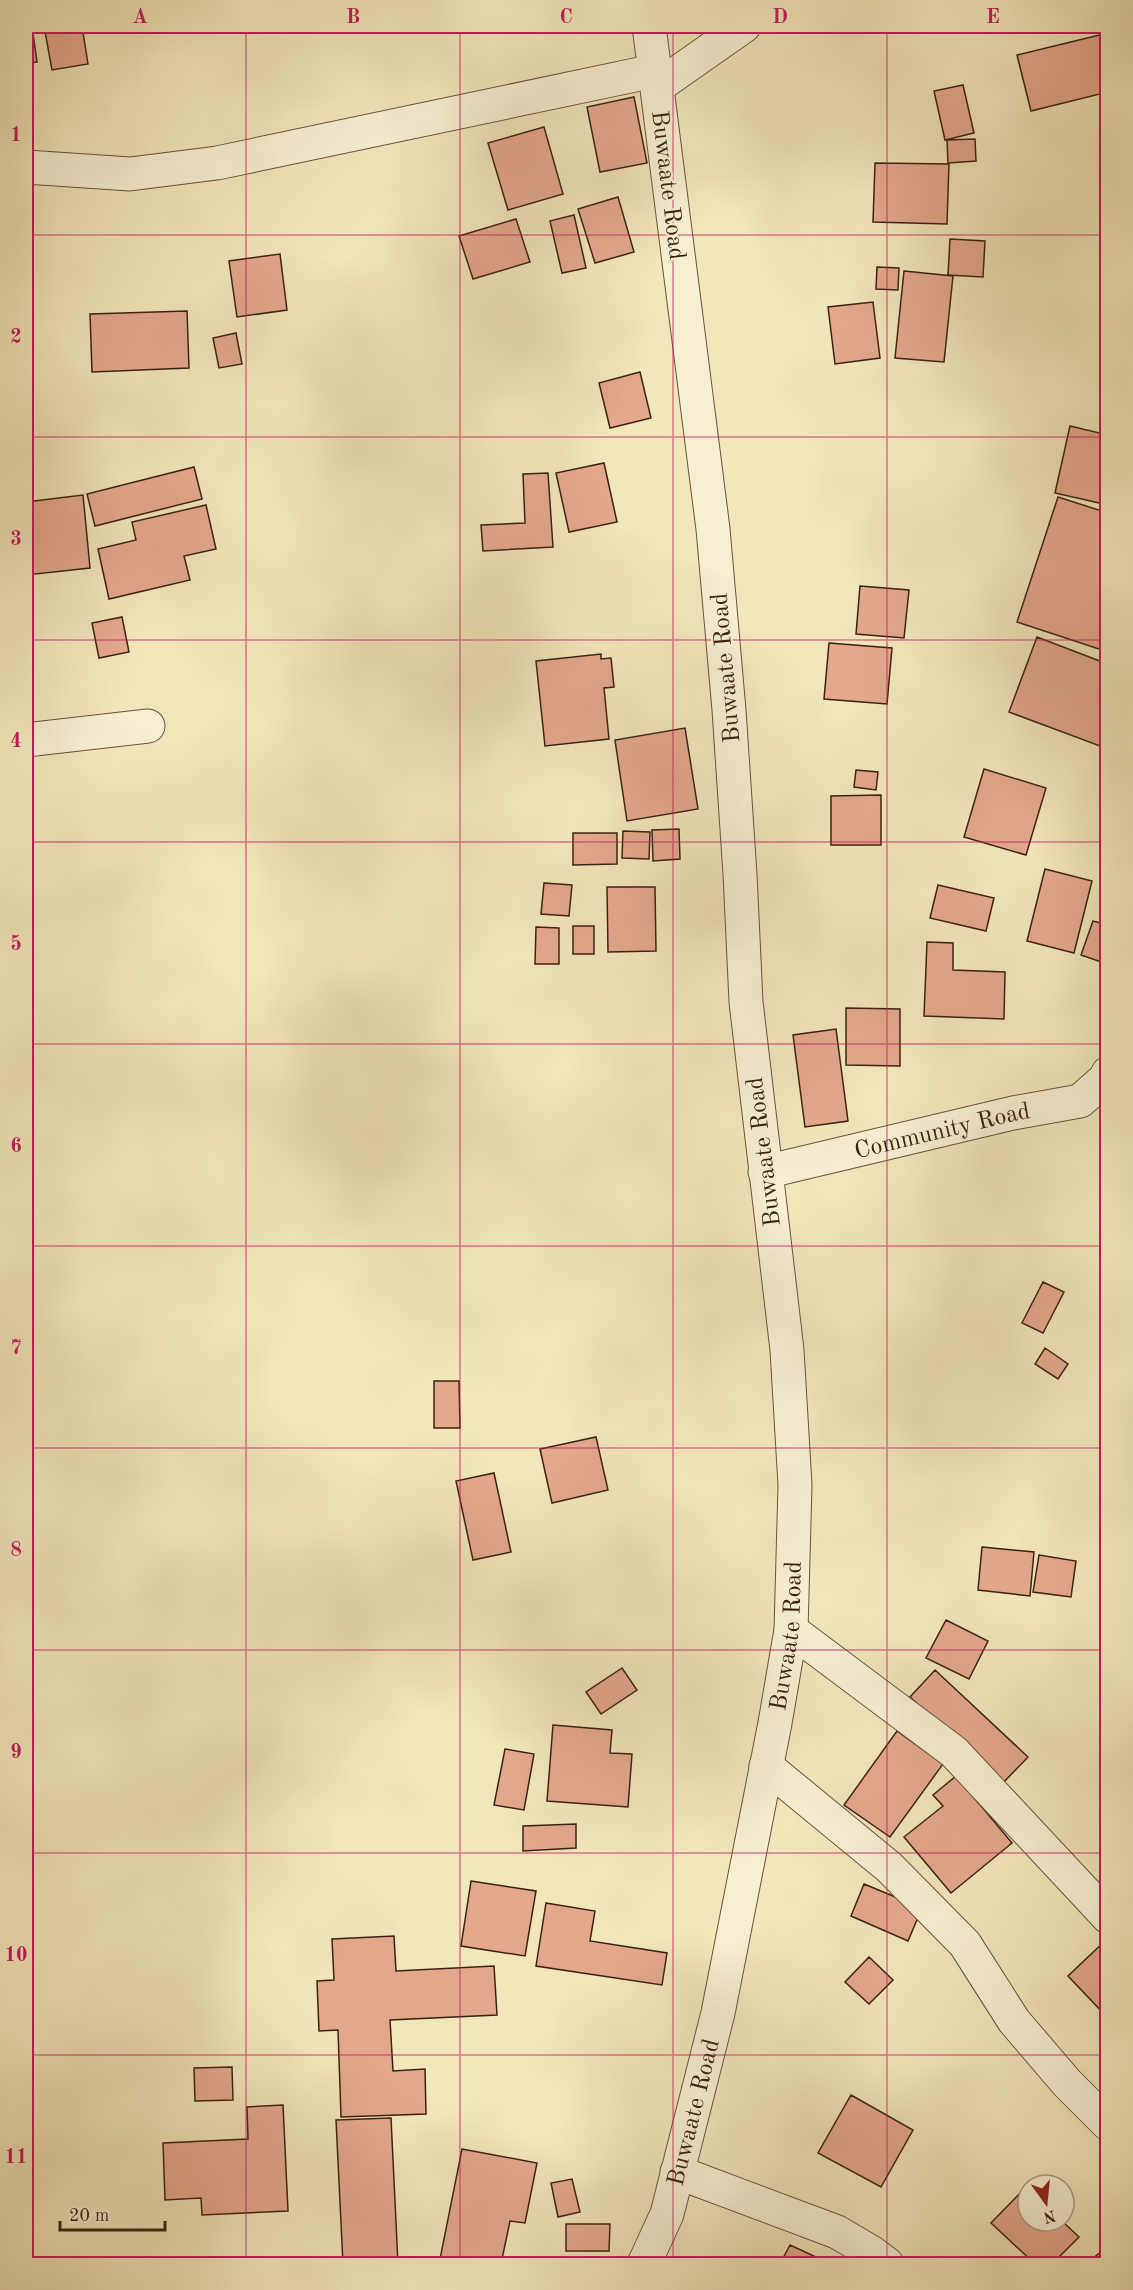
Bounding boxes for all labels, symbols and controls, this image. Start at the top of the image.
text: A [132,8,148,28]
text: B [346,8,360,28]
text: C [559,8,573,28]
text: D [772,8,788,28]
text: E [986,8,1000,28]
street label: Buwaate Road [646,109,688,261]
text: 1 [10,126,22,146]
text: 2 [10,328,22,348]
text: 3 [10,530,22,550]
street label: Buwaate Road [708,592,746,744]
text: 4 [10,732,22,752]
text: 5 [10,934,22,955]
street label: Buwaate Road [744,1076,786,1228]
street label: Community Road [852,1100,1032,1164]
text: 6 [10,1137,22,1157]
text: 7 [10,1339,22,1359]
text: 8 [10,1541,22,1561]
street label: Buwaate Road [767,1561,807,1713]
text: 9 [10,1743,22,1763]
text: 10 [4,1946,28,1966]
street label: Buwaate Road [665,2037,725,2189]
text: 11 [4,2148,28,2168]
north arrow [1016,2173,1076,2233]
scale bar [60,2194,165,2232]
text: N [1041,2206,1057,2225]
text: 20 m [69,2207,109,2225]

